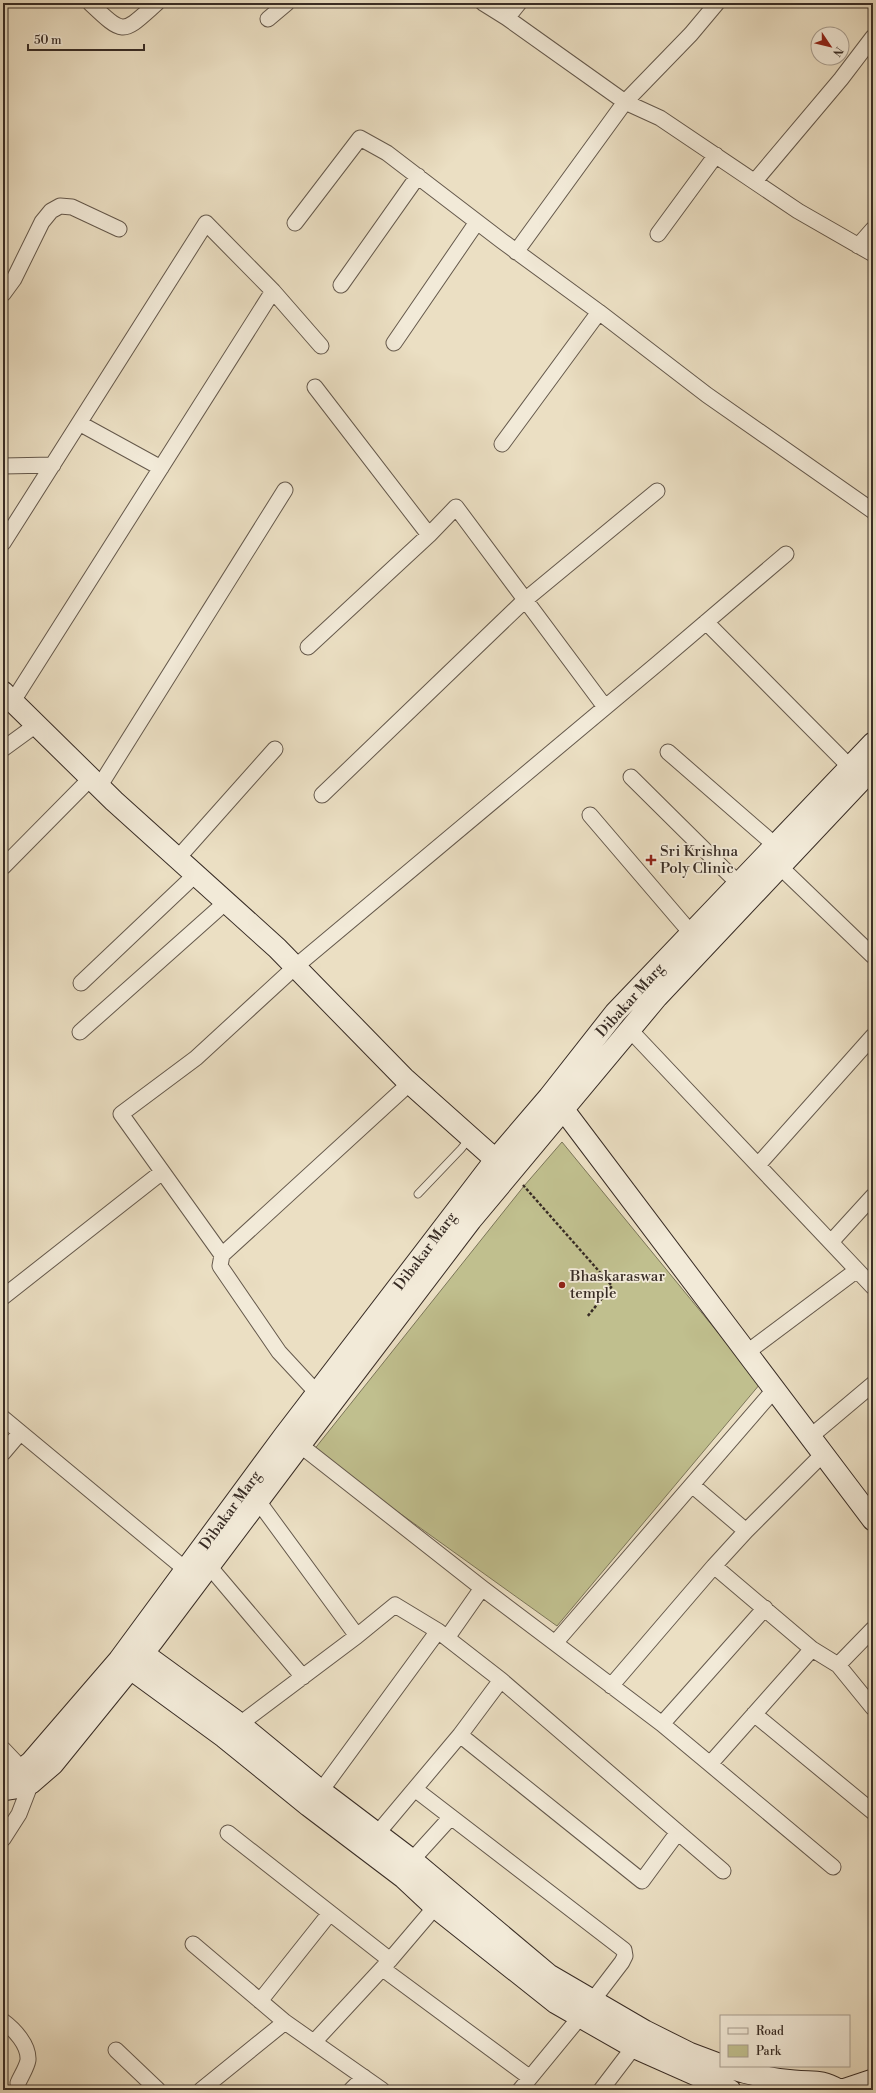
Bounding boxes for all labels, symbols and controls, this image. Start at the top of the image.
scale bar [28,26,144,52]
north arrow [810,26,850,66]
text: 50 m [34,33,62,48]
text: N [829,44,846,59]
place label: Sri Krishna Poly Clinic [660,842,739,878]
marker: Sri Krishna Poly Clinic [645,854,657,866]
street label: Dibakar Marg [592,959,669,1041]
street label: Dibakar Marg [390,1208,461,1294]
place label: Bhaskaraswar temple [569,1267,665,1303]
marker: Bhaskaraswar temple [557,1280,567,1290]
street label: Dibakar Marg [195,1467,266,1554]
legend [720,2015,850,2067]
text: Road [756,2024,784,2039]
text: Park [756,2044,782,2059]

